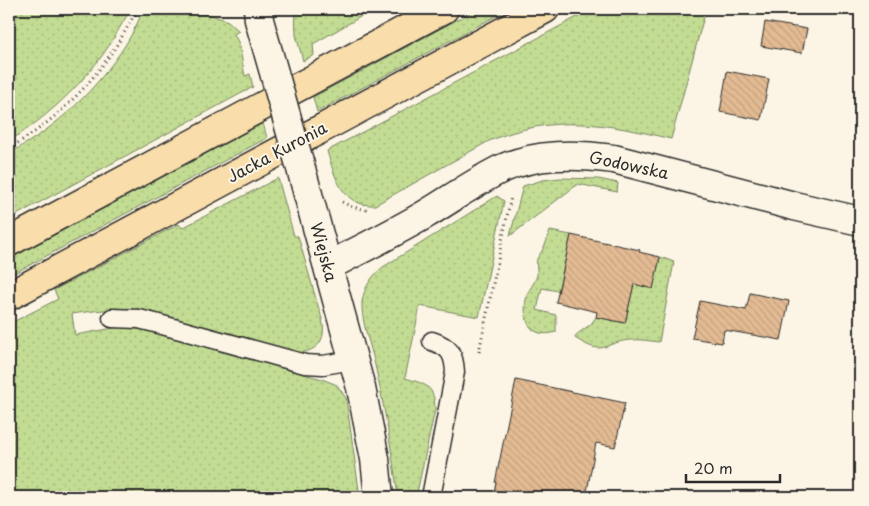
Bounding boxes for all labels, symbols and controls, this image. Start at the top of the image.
street label: Jacka Kuronia [222,115,331,188]
street label: Godowska [587,144,671,184]
street label: Wiejska [306,219,344,284]
scale bar [686,451,780,483]
text: 20 m [694,456,733,479]

